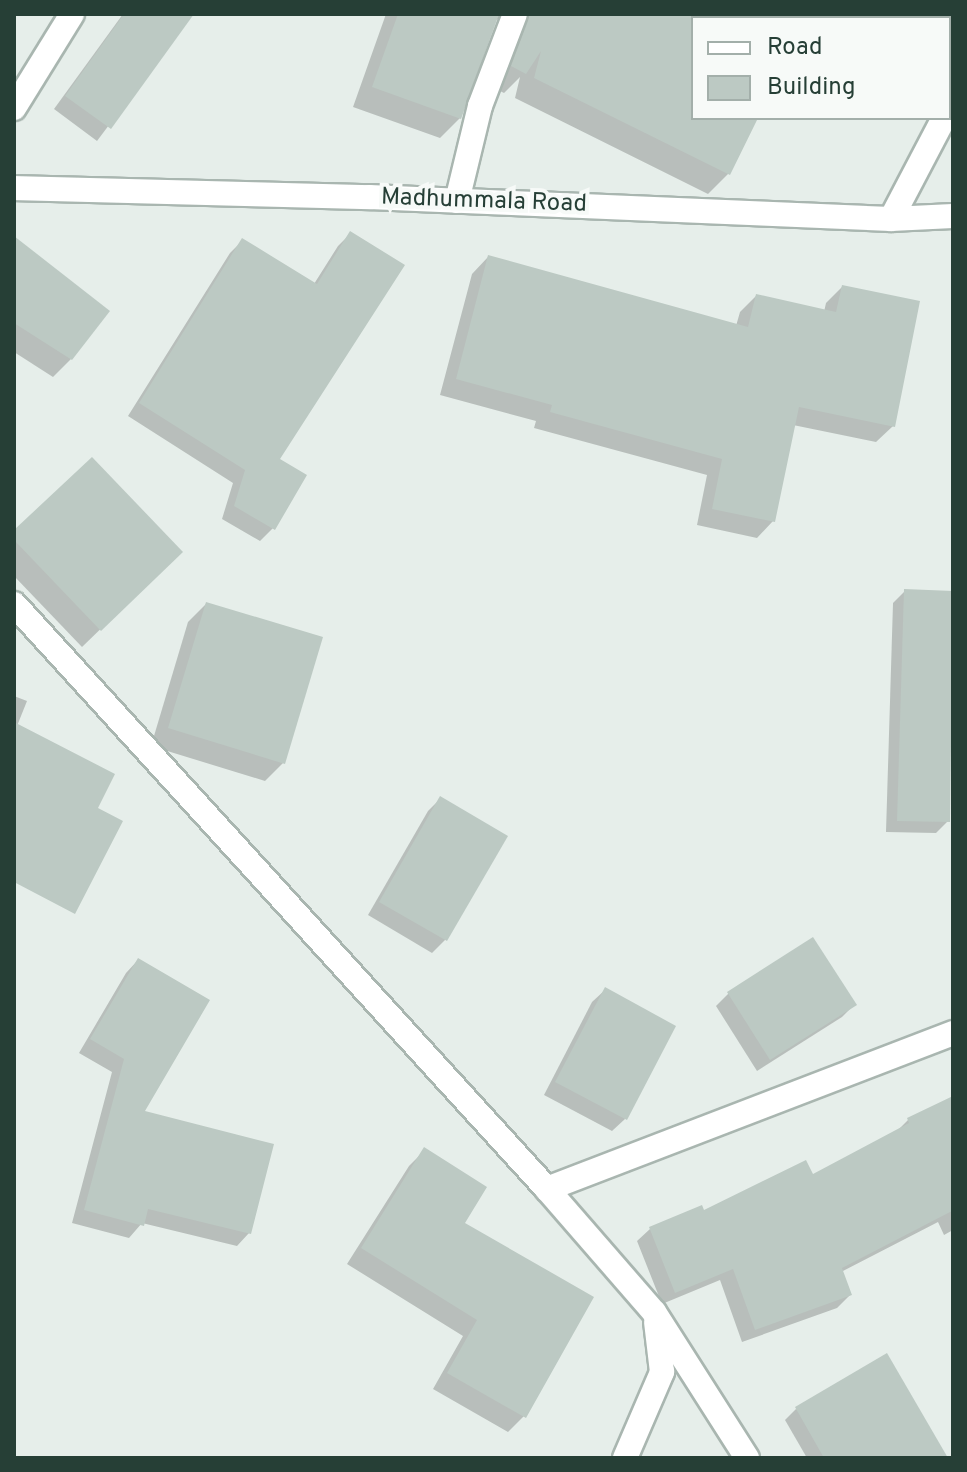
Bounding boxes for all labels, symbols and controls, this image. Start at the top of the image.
legend [691,16,951,120]
text: Road [767,33,823,63]
text: Building [767,73,856,103]
street label: Madhummala Road [381,184,587,220]

